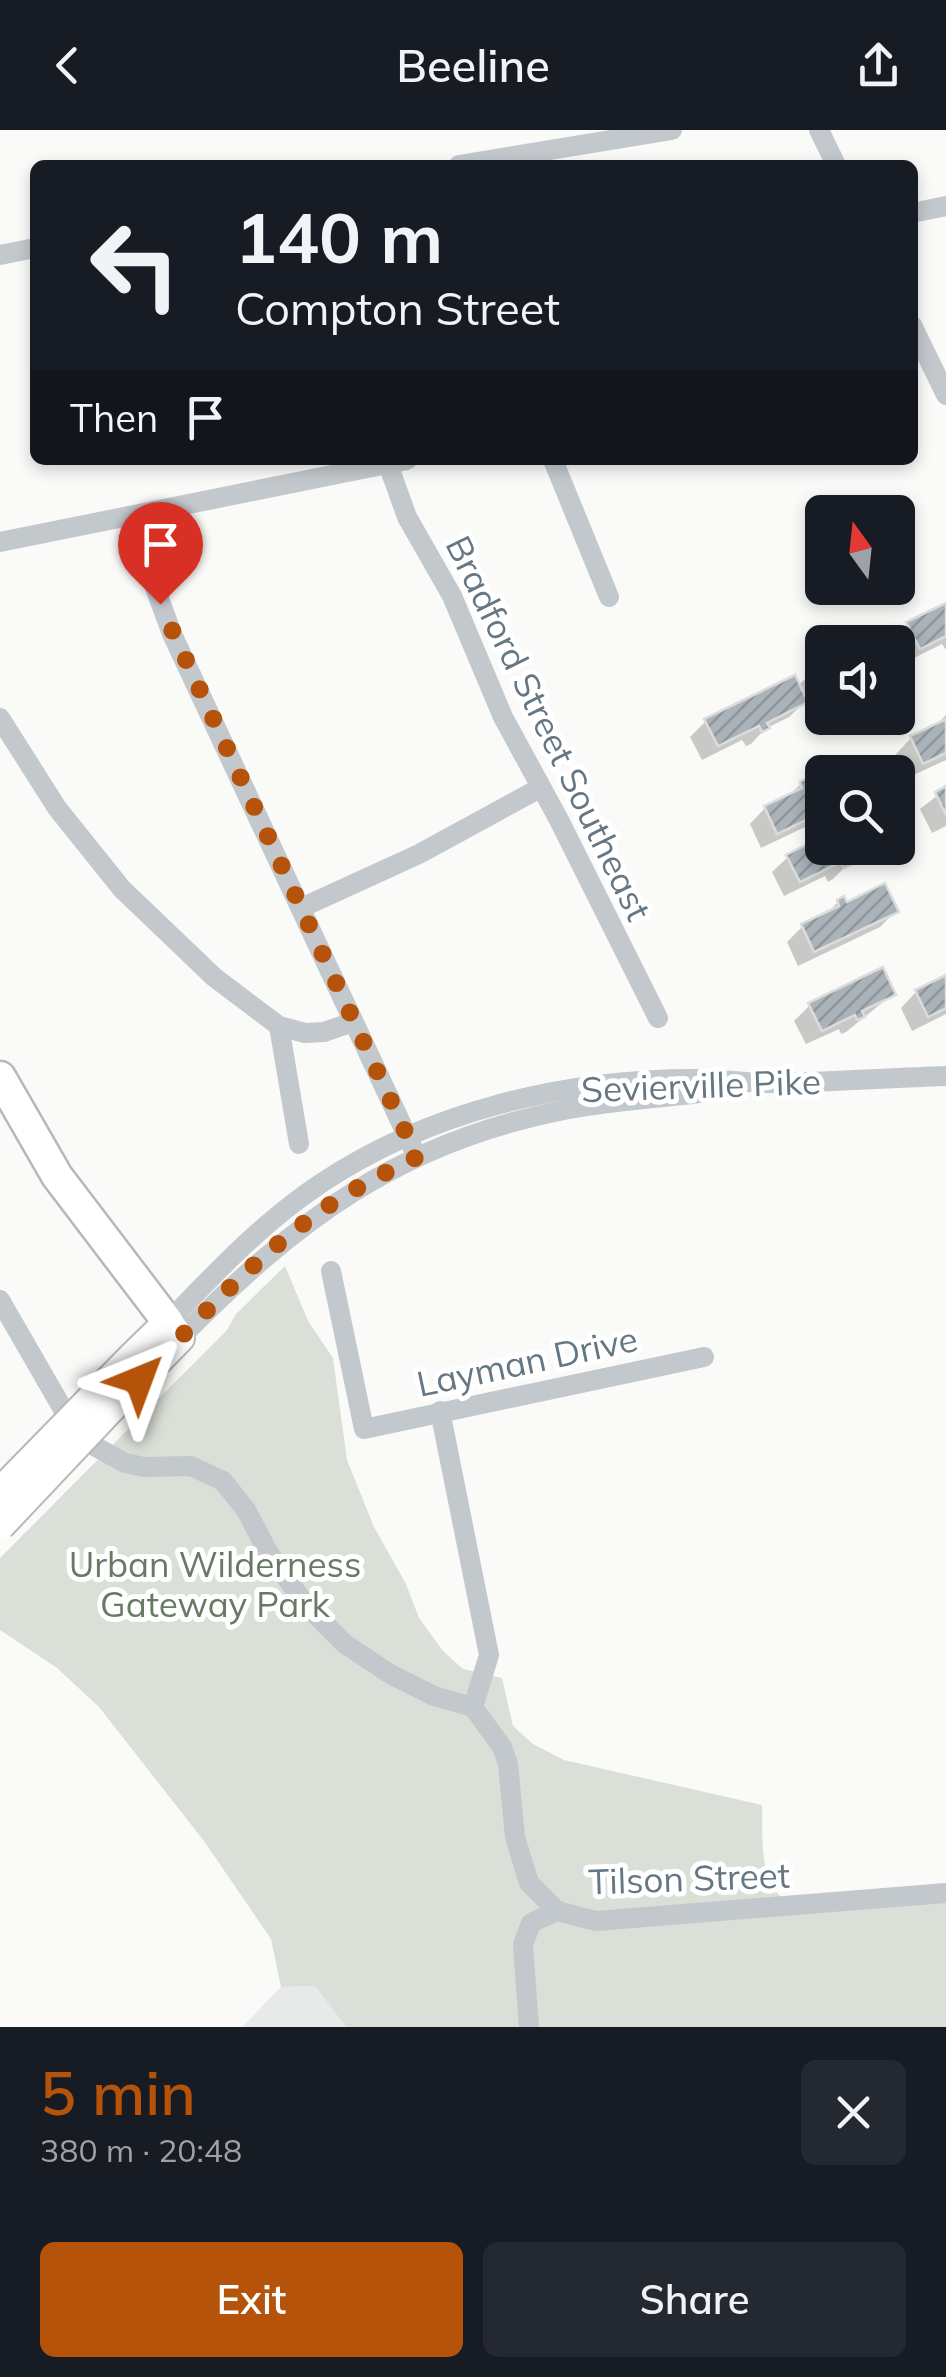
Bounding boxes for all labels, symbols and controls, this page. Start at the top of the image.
text: Beeline [396,37,550,93]
icon: back [40,38,95,93]
icon: share [851,38,906,93]
text: 140 m [235,193,443,281]
icon: left [70,200,200,330]
text: Compton Street [235,280,560,336]
icon: arrive [178,390,233,445]
text: Then [70,394,158,442]
north arrow [805,495,915,605]
map controls [805,495,915,865]
pin [118,502,203,605]
icon: arrive [133,517,188,572]
street label: Bradford Street Southeast [437,529,661,927]
button: sound [805,625,915,735]
button: search [805,755,915,865]
street label: Sevierville Pike [580,1059,822,1111]
street label: Layman Drive [413,1316,641,1406]
position arrow [87,1328,191,1432]
park label: Urban Wilderness Gateway Park [69,1542,361,1626]
street label: Tilson Street [587,1852,791,1904]
text: 5 min [40,2055,196,2130]
button: close [801,2060,906,2165]
text: 380 m · 20:48 [40,2130,242,2170]
button: Exit [40,2242,463,2357]
button: Share [483,2242,906,2357]

